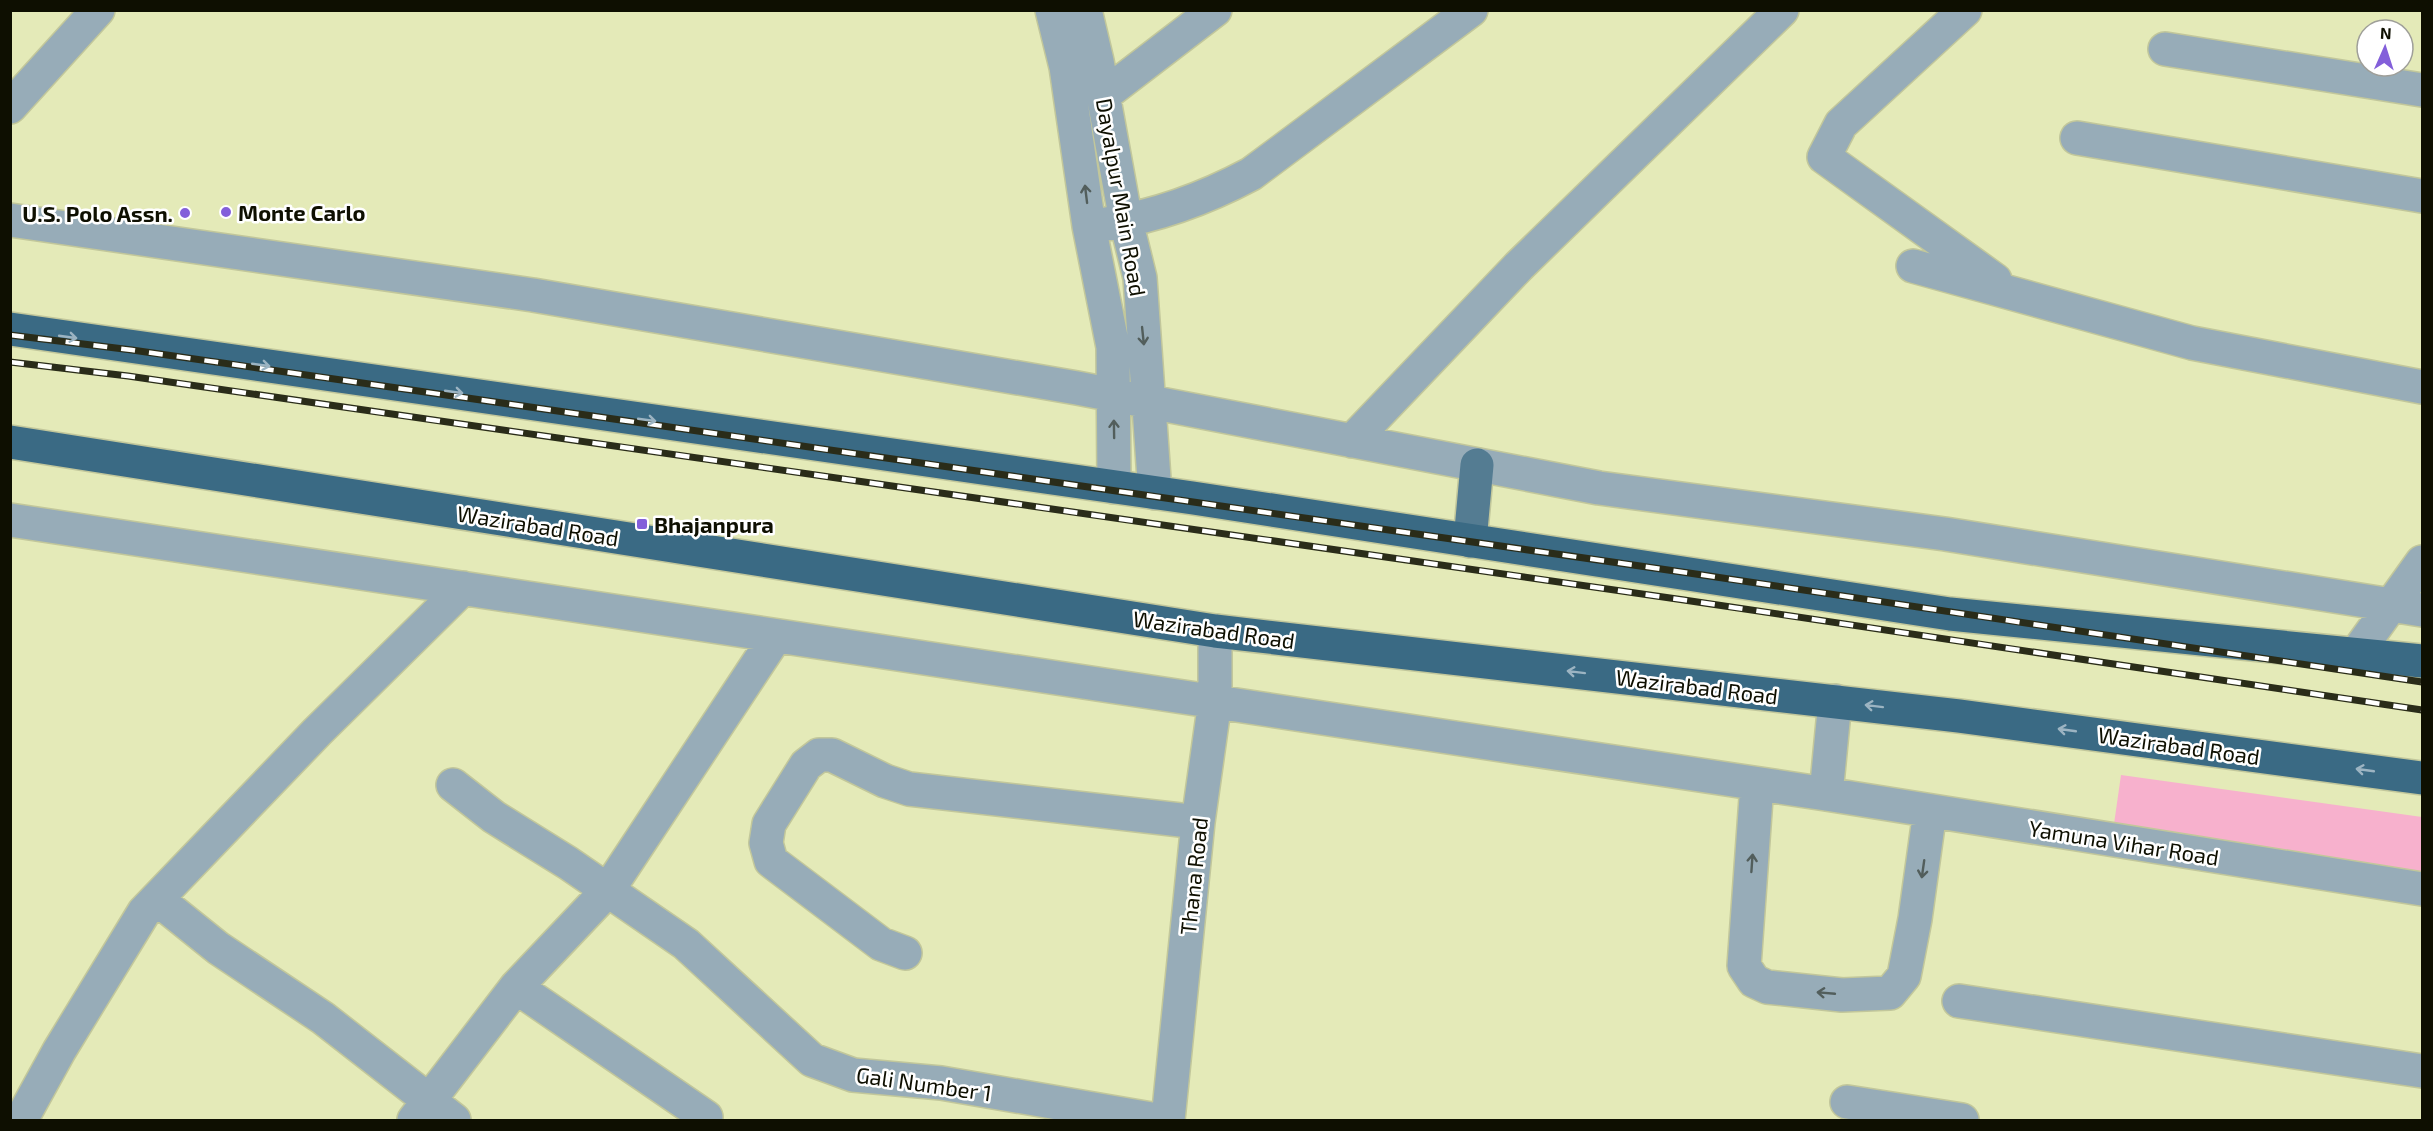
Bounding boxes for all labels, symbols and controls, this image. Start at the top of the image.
north arrow [2355,18,2415,78]
text: N [2380,23,2392,42]
street label: Dayalpur Main Road [1092,96,1152,298]
one-way arrow [1080,185,1091,204]
place label: Monte Carlo [238,199,366,225]
place label: U.S. Polo Assn. [22,200,173,226]
marker: Monte Carlo [219,205,233,219]
marker: U.S. Polo Assn. [178,206,192,220]
one-way arrow [1138,326,1149,346]
one-way arrow [58,332,78,343]
one-way arrow [251,359,271,370]
one-way arrow [444,387,464,398]
one-way arrow [637,415,657,426]
one-way arrow [1108,419,1120,439]
street label: Wazirabad Road [455,499,621,551]
place label: Bhajanpura [654,511,774,537]
marker: Bhajanpura [635,517,649,531]
street label: Wazirabad Road [1131,605,1297,653]
street label: Wazirabad Road [1614,663,1780,709]
one-way arrow [1566,666,1586,677]
one-way arrow [1864,700,1884,711]
street label: Wazirabad Road [2096,721,2262,769]
one-way arrow [2058,725,2078,736]
one-way arrow [2355,765,2375,776]
street label: Yamuna Vihar Road [2027,814,2221,870]
street label: Thana Road [1174,816,1212,936]
one-way arrow [1747,854,1758,873]
one-way arrow [1917,859,1928,878]
one-way arrow [1816,987,1836,998]
street label: Gali Number 1 [855,1061,993,1105]

